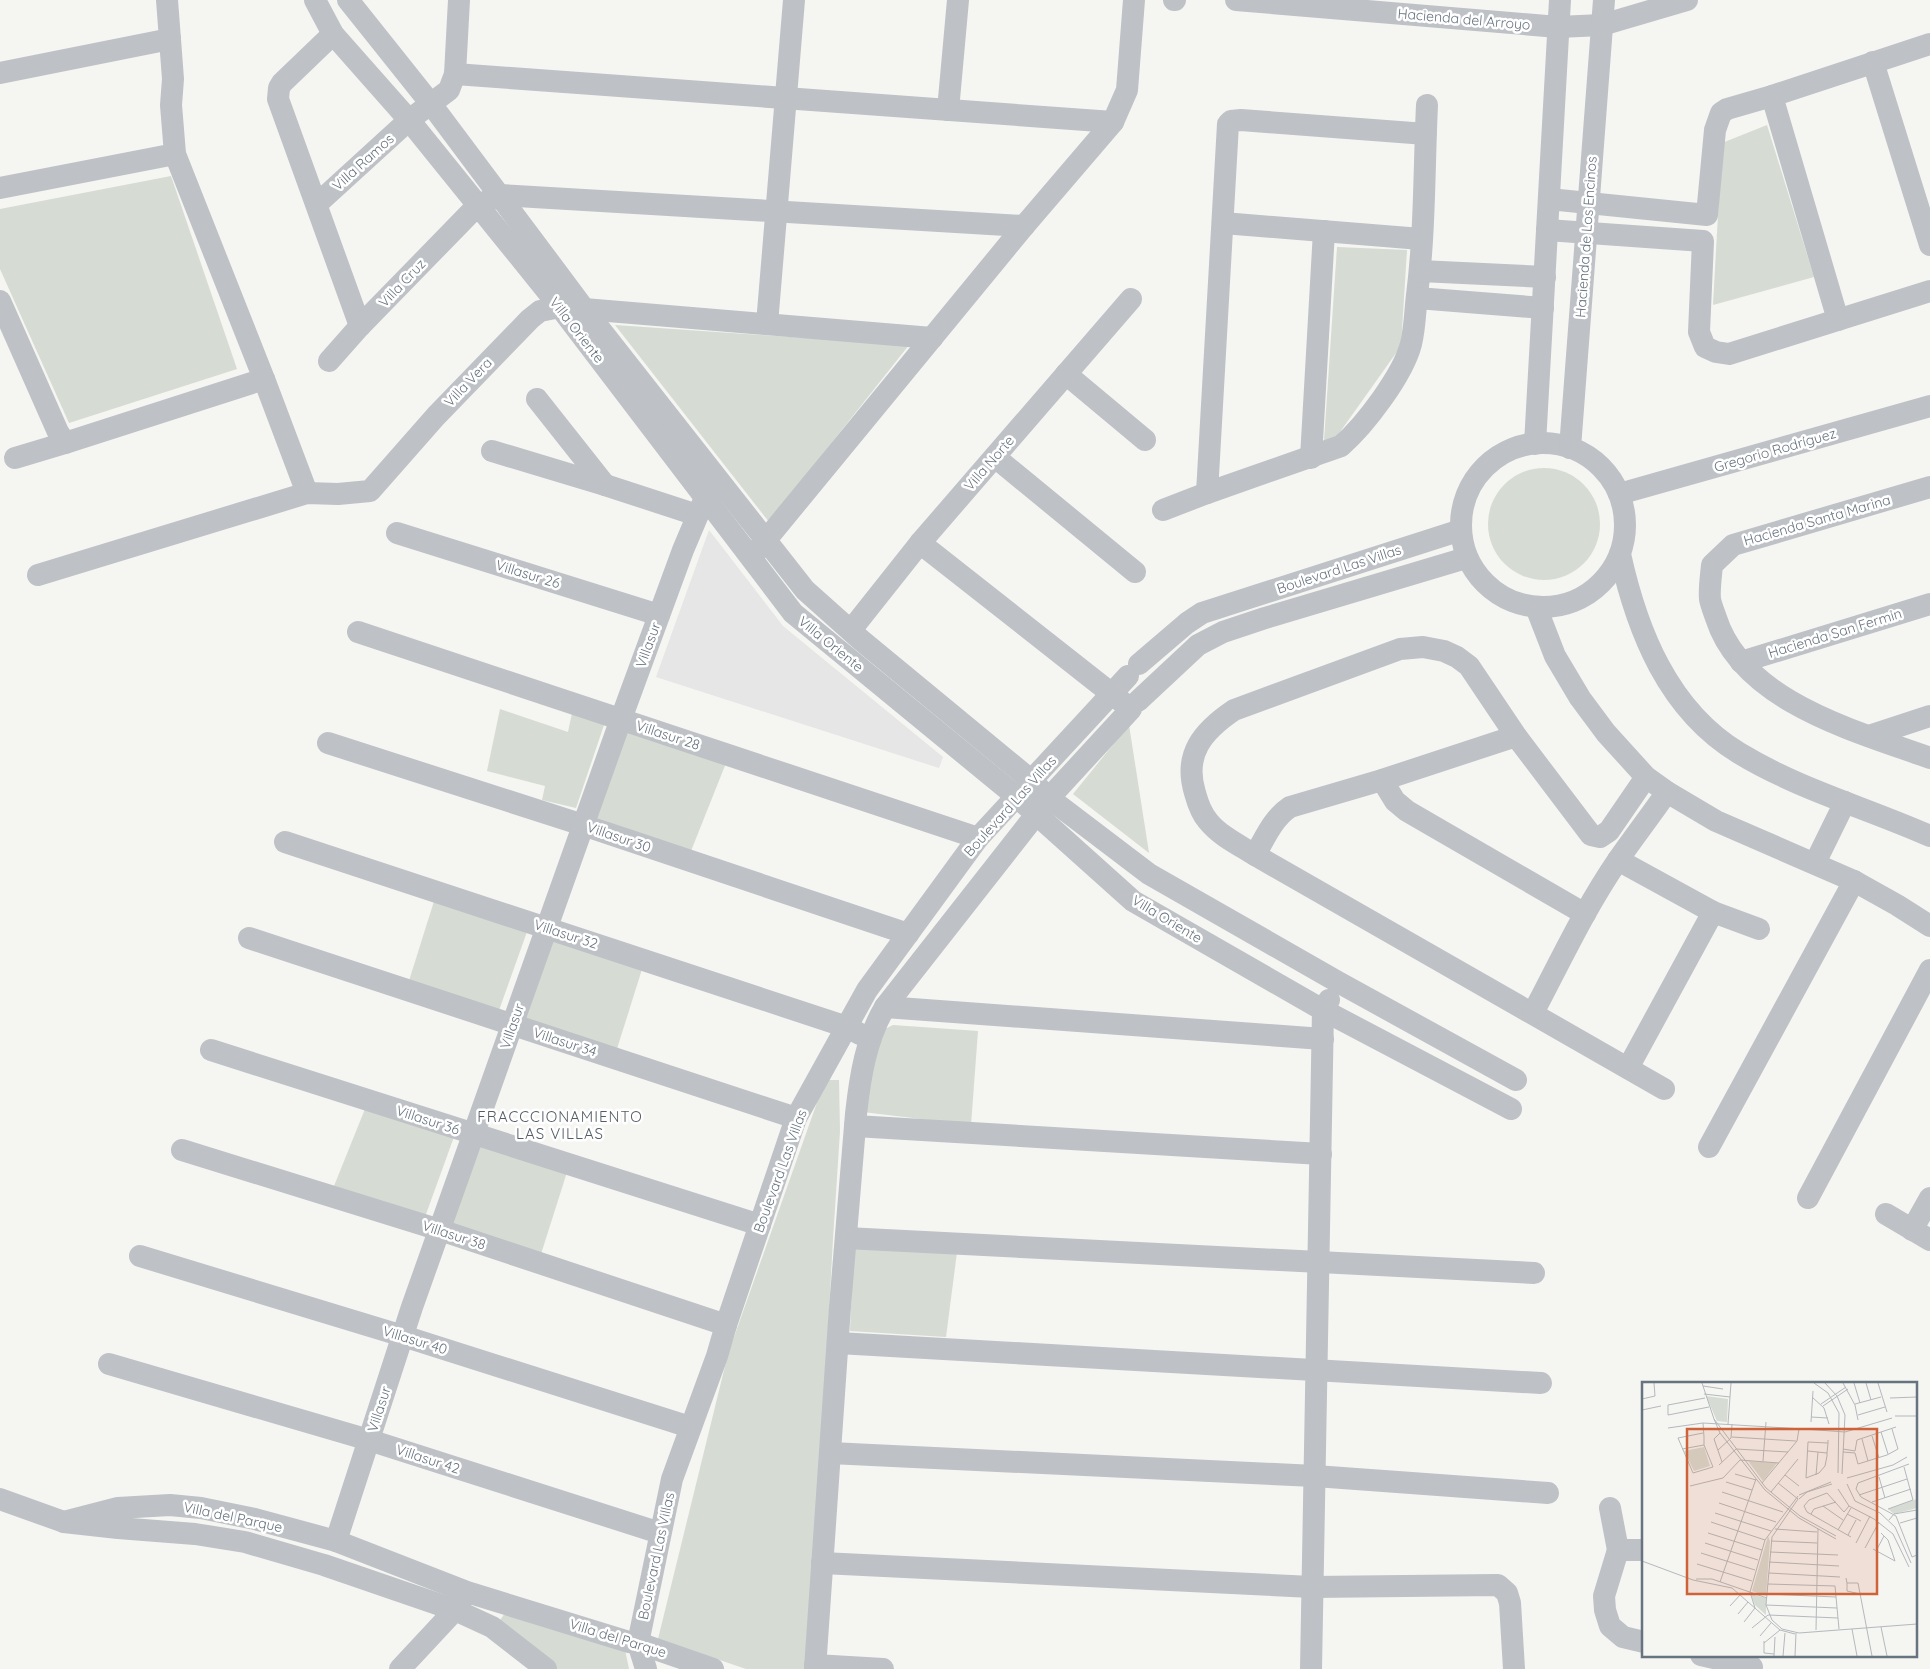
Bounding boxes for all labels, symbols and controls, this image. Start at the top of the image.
street label: Hacienda del Arroyo [1397,4,1531,34]
street label: Villa Ramos [328,130,398,194]
street label: Hacienda de Los Encinos [1571,156,1601,318]
street label: Villa Cruz [375,255,430,311]
street label: Villa Oriente [546,293,608,367]
street label: Villa Vera [440,354,496,410]
street label: Gregorio Rodríguez [1712,424,1838,476]
street label: Villa Norte [960,431,1018,494]
street label: Hacienda Santa Marina [1741,490,1893,550]
street label: Boulevard Las Villas [1274,540,1404,598]
street label: Villasur 26 [494,556,563,592]
street label: Hacienda San Fermin [1766,604,1904,662]
street label: Villa Oriente [795,612,867,676]
street label: Villasur [631,619,665,670]
street label: Villasur 28 [634,716,702,754]
street label: Boulevard Las Villas [960,752,1060,860]
street label: Villasur 30 [585,818,653,856]
street label: Villa Oriente [1129,891,1205,947]
street label: Villasur 32 [532,915,600,953]
street label: Villasur [496,1000,528,1051]
street label: Villasur 34 [531,1023,599,1061]
street label: Villasur 36 [394,1101,463,1139]
district label: FRACCCIONAMIENTO LAS VILLAS [477,1107,643,1143]
street label: Boulevard Las Villas [749,1107,811,1235]
street label: Villasur 38 [420,1216,488,1254]
street label: Villasur 40 [380,1322,450,1358]
inset map [1642,1382,1918,1656]
street label: Villasur [363,1383,395,1434]
street label: Villasur 42 [394,1440,462,1478]
street label: Boulevard Las Villas [634,1491,678,1621]
street label: Villa del Parque [182,1498,284,1536]
street label: Villa del Parque [567,1615,669,1661]

